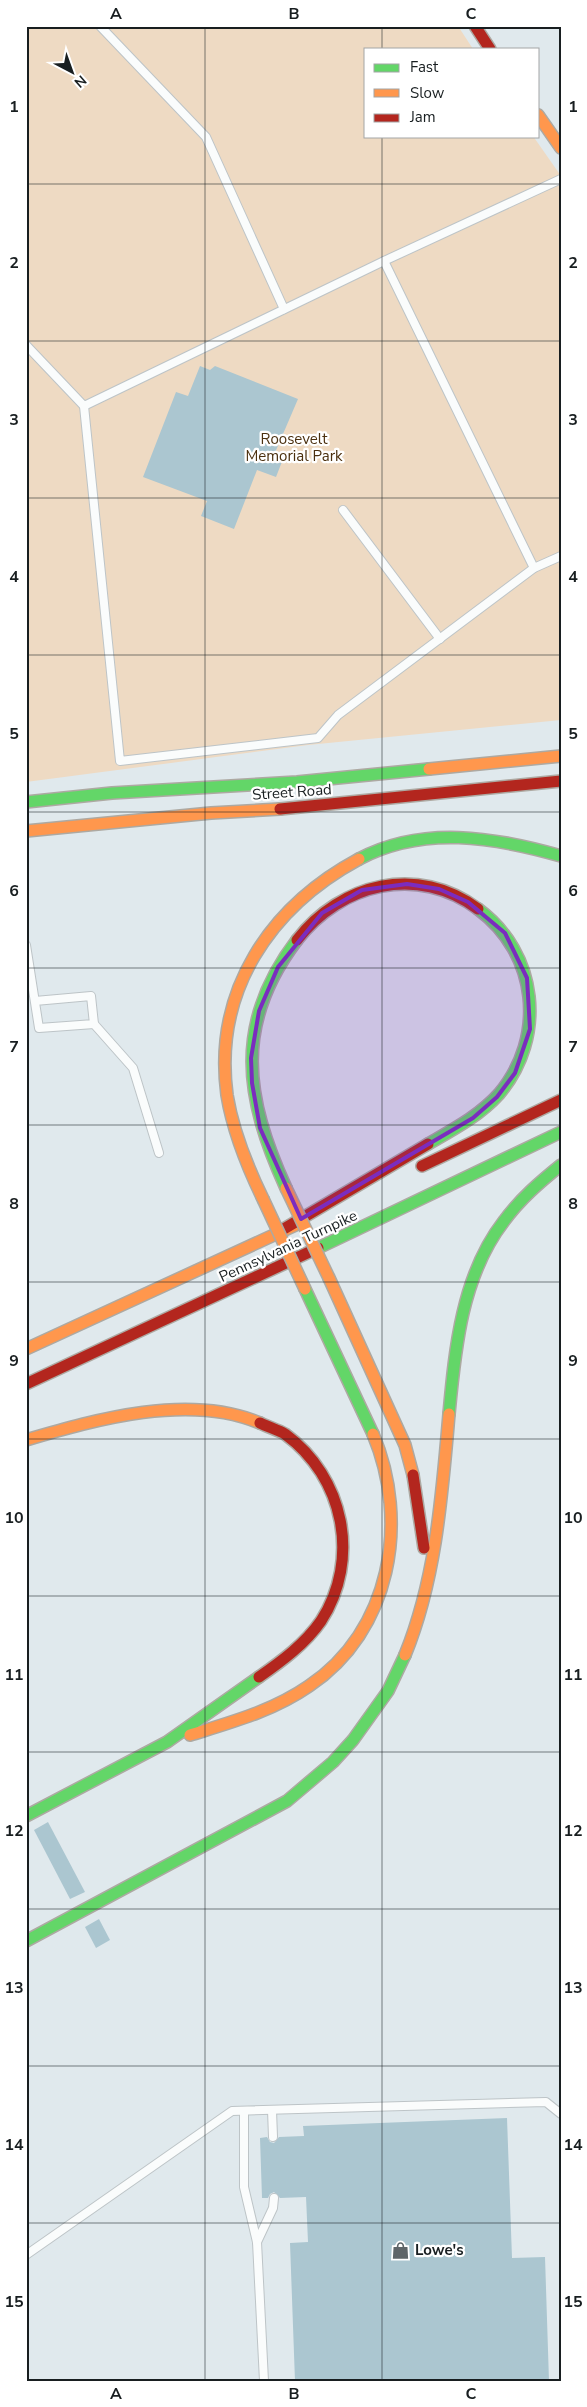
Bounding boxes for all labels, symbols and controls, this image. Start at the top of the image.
text: A [110,3,122,25]
text: B [288,3,300,25]
text: C [466,3,477,25]
north arrow [48,48,98,98]
legend [364,48,540,138]
text: Fast [410,57,439,77]
text: N [70,71,90,92]
text: Slow [410,83,445,103]
text: 1 [9,96,19,118]
text: 1 [568,96,578,118]
text: Jam [409,107,436,127]
text: 2 [9,252,19,274]
text: 2 [568,252,578,274]
text: 3 [9,409,19,431]
text: 3 [568,409,578,431]
park label: Roosevelt Memorial Park [245,429,343,466]
text: 4 [9,566,19,588]
text: 4 [568,566,578,588]
text: 5 [9,723,19,745]
text: 5 [568,723,578,745]
street label: Street Road [252,779,332,805]
text: 6 [9,880,19,902]
text: 6 [568,880,578,902]
text: 7 [9,1036,19,1058]
text: 7 [568,1036,578,1058]
text: 8 [9,1193,19,1215]
text: 8 [568,1193,578,1215]
street label: Pennsylvania Turnpike [216,1205,360,1287]
text: 9 [9,1350,19,1372]
text: 9 [568,1350,578,1372]
text: 10 [4,1507,24,1529]
text: 10 [563,1507,583,1529]
text: 11 [4,1664,24,1686]
text: 11 [563,1664,583,1686]
text: 12 [4,1820,24,1842]
text: 12 [563,1820,583,1842]
text: 13 [4,1977,24,1999]
text: 13 [563,1977,583,1999]
text: 14 [4,2134,24,2156]
text: 14 [563,2134,583,2156]
shop icon: Lowe's [391,2240,411,2260]
place label: Lowe's [415,2240,464,2260]
text: 15 [4,2291,24,2313]
text: 15 [563,2291,583,2313]
text: A [110,2383,122,2405]
text: B [288,2383,300,2405]
text: C [466,2383,477,2405]

